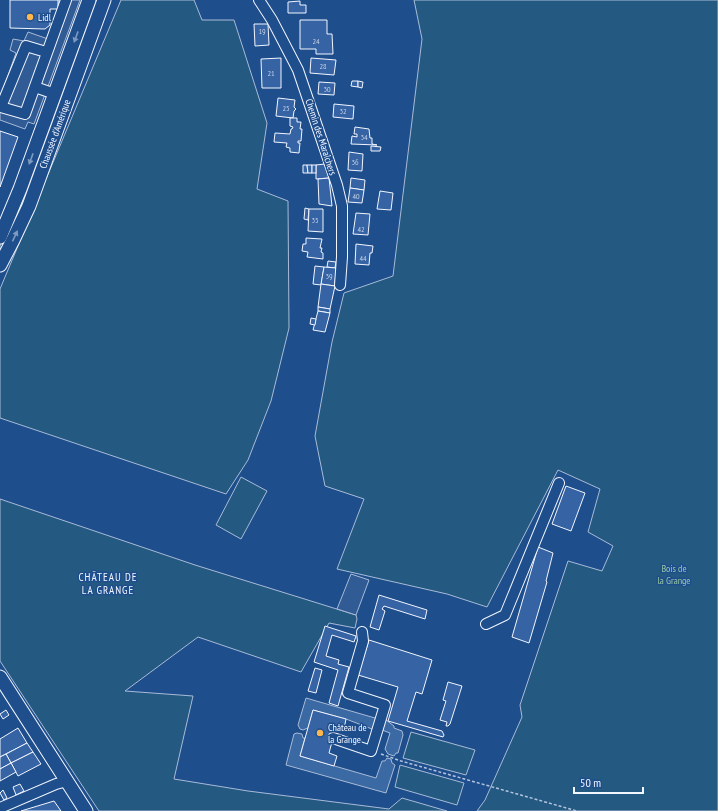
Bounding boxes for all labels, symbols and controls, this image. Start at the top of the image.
place label: Lidl [38,11,52,24]
marker: Lidl [25,12,35,22]
house number: 19 [258,26,266,36]
one-way arrow [72,31,78,43]
house number: 24 [312,36,320,46]
house number: 28 [319,61,327,71]
house number: 21 [267,68,275,78]
house number: 30 [323,84,331,94]
street label: Chemin des Maraîchers [302,97,340,178]
street label: Chaussée d'Amérique [36,98,74,170]
house number: 25 [282,103,290,113]
house number: 32 [339,106,347,116]
house number: 34 [360,132,368,142]
one-way arrow [28,153,34,165]
house number: 36 [351,157,359,167]
house number: 40 [352,191,360,201]
house number: 35 [311,215,319,225]
house number: 42 [357,224,365,234]
one-way arrow [12,230,18,242]
house number: 44 [359,253,367,263]
house number: 39 [325,271,333,281]
park label: Bois de la Grange [658,562,690,587]
district label: CHÂTEAU DE LA GRANGE [79,570,137,597]
place label: Château de la Grange [328,721,367,746]
marker: Château de la Grange [315,728,325,738]
scale bar [574,769,643,795]
text: 50 m [580,775,601,790]

